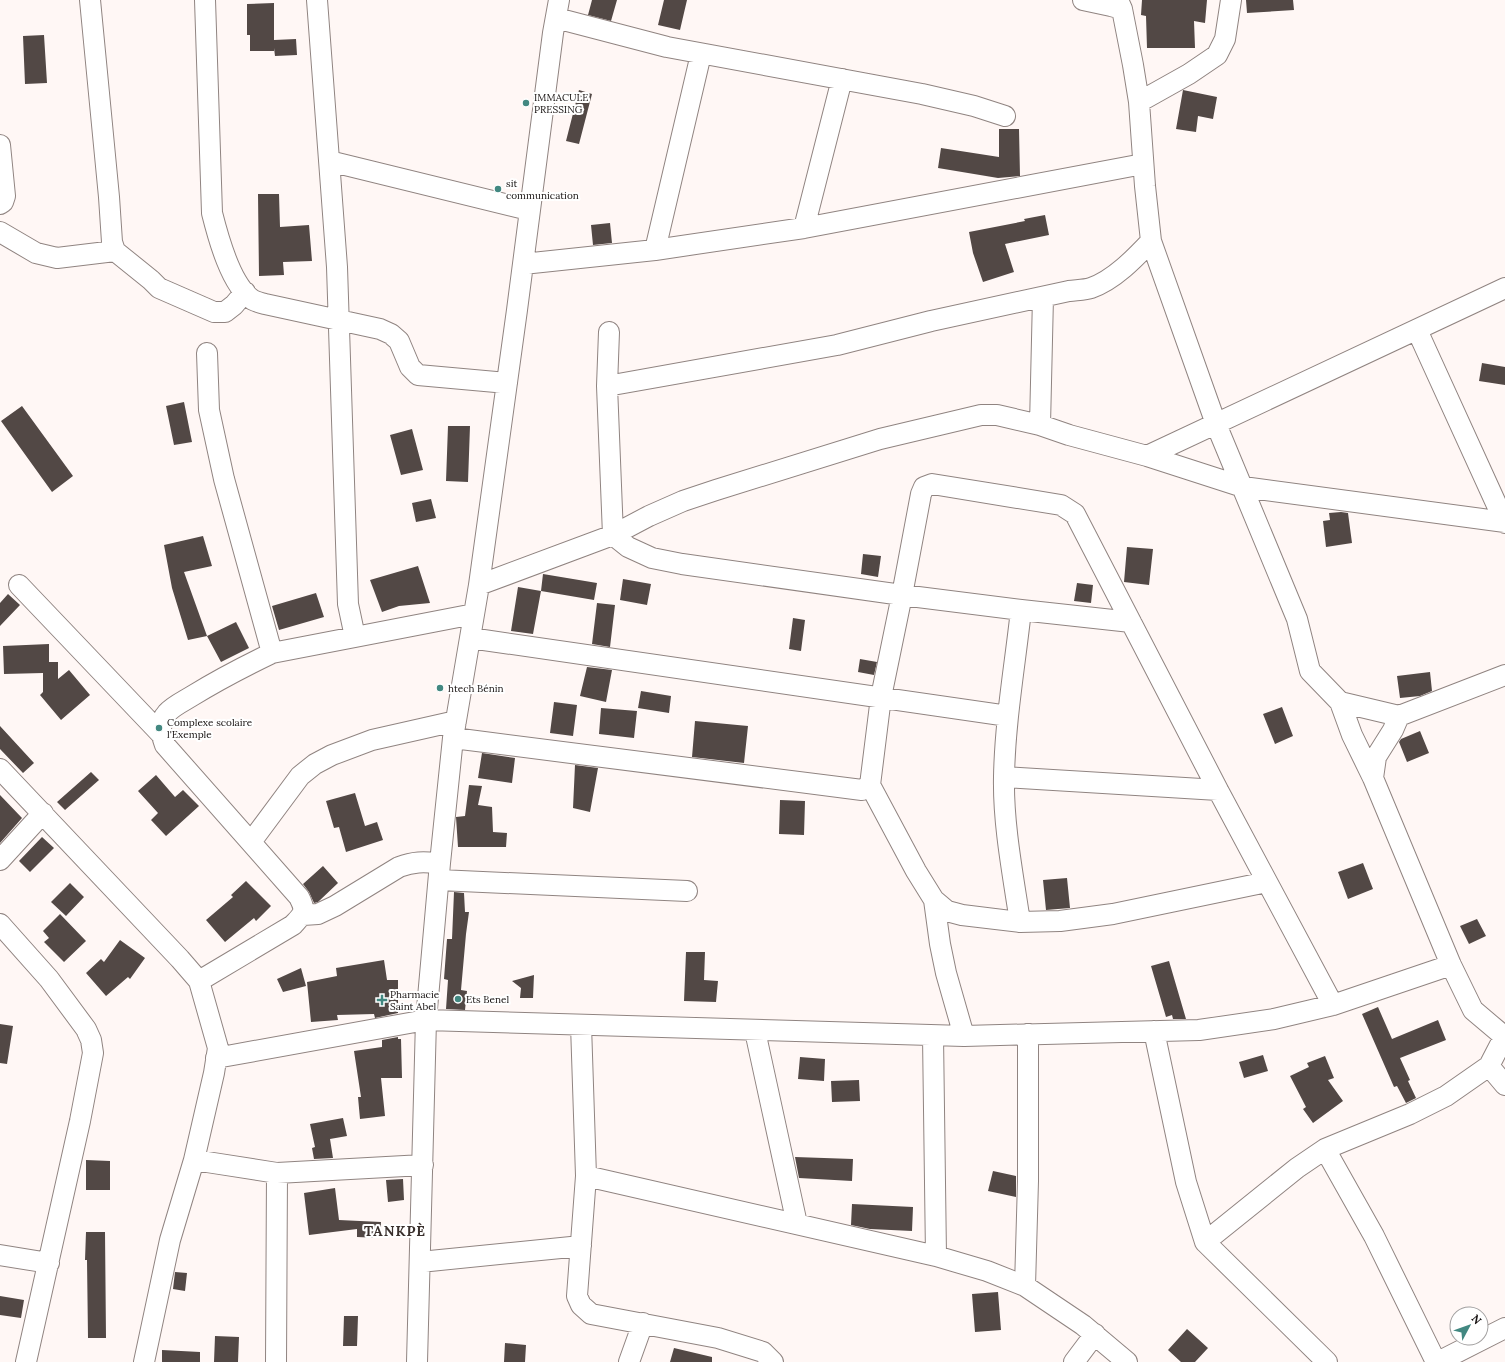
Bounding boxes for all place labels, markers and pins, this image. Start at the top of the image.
place label: IMMACULE PRESSING [534,91,588,116]
marker: IMMACULE PRESSING [521,98,531,108]
place label: sit communication [506,177,579,202]
marker: sit communication [493,184,503,194]
place label: htech Bénin [448,682,504,695]
marker: htech Bénin [435,683,445,693]
place label: Complexe scolaire l'Exemple [167,716,253,741]
marker: Complexe scolaire l'Exemple [154,723,164,733]
place label: Pharmacie Saint Abel [390,988,440,1013]
place label: Ets Benel [466,993,509,1006]
marker: Ets Benel [453,994,463,1004]
marker: Pharmacie Saint Abel [377,995,387,1005]

